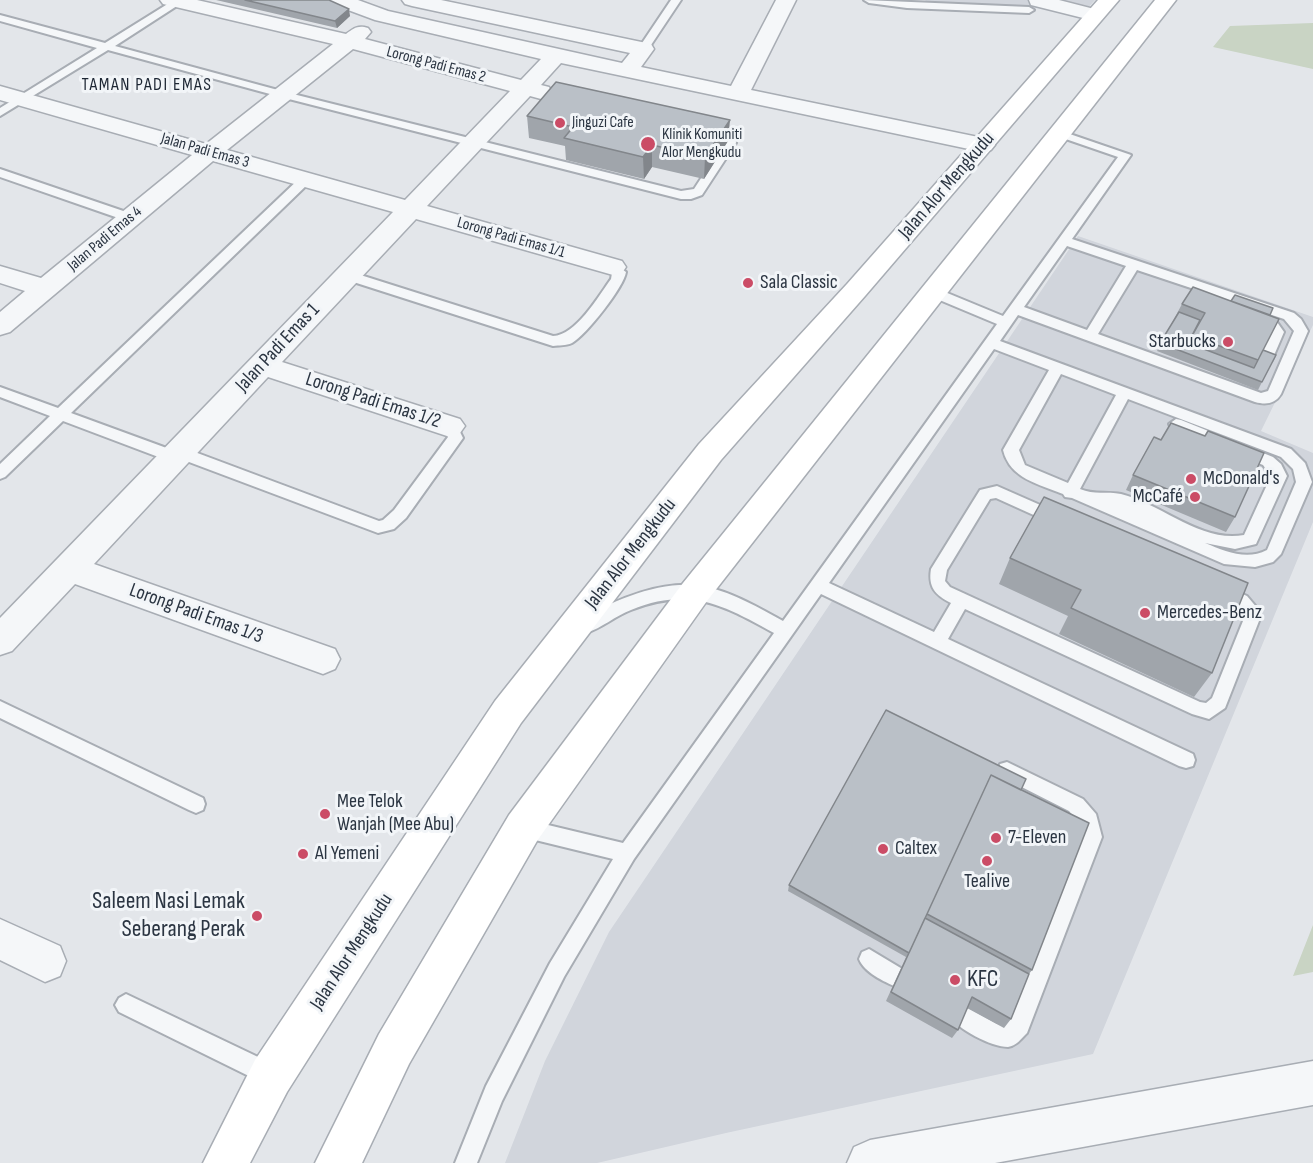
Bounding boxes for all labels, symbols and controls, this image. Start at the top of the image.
street label: Lorong Padi Emas 2 [384,43,488,87]
district label: TAMAN PADI EMAS [82,74,212,96]
place label: Jinguzi Cafe [572,113,634,133]
marker: Jinguzi Cafe [553,116,567,130]
place label: Klinik Komuniti Alor Mengkudu [662,125,742,163]
street label: Jalan Alor Mengkudu [894,128,1000,244]
street label: Jalan Padi Emas 3 [159,129,251,173]
marker: Klinik Komuniti Alor Mengkudu [639,135,657,153]
street label: Jalan Padi Emas 4 [64,202,146,276]
street label: Lorong Padi Emas 1/1 [455,213,567,263]
place label: Sala Classic [760,271,838,295]
marker: Sala Classic [741,276,755,290]
street label: Jalan Padi Emas 1 [231,299,325,397]
place label: Starbucks [1149,330,1216,354]
marker: Starbucks [1221,335,1235,349]
street label: Lorong Padi Emas 1/2 [302,368,444,434]
place label: McDonald's [1203,467,1280,491]
marker: McDonald's [1184,472,1198,486]
place label: McCafé [1133,485,1183,509]
marker: McCafé [1188,490,1202,504]
street label: Jalan Alor Mengkudu [580,494,682,614]
street label: Lorong Padi Emas 1/3 [126,579,266,649]
place label: Mercedes-Benz [1157,601,1262,625]
marker: Mercedes-Benz [1138,606,1152,620]
place label: Mee Telok Wanjah (Mee Abu) [337,790,454,837]
marker: Mee Telok Wanjah (Mee Abu) [318,807,332,821]
place label: 7-Eleven [1008,826,1066,850]
marker: 7-Eleven [989,831,1003,845]
place label: Caltex [895,837,937,861]
place label: Al Yemeni [315,842,379,866]
marker: Caltex [876,842,890,856]
marker: Al Yemeni [296,847,310,861]
marker: Tealive [980,854,994,868]
place label: Tealive [964,870,1010,894]
place label: Saleem Nasi Lemak Seberang Perak [92,888,245,944]
street label: Jalan Alor Mengkudu [305,889,399,1015]
marker: Saleem Nasi Lemak Seberang Perak [250,909,264,923]
place label: KFC [967,966,999,994]
marker: KFC [948,973,962,987]

